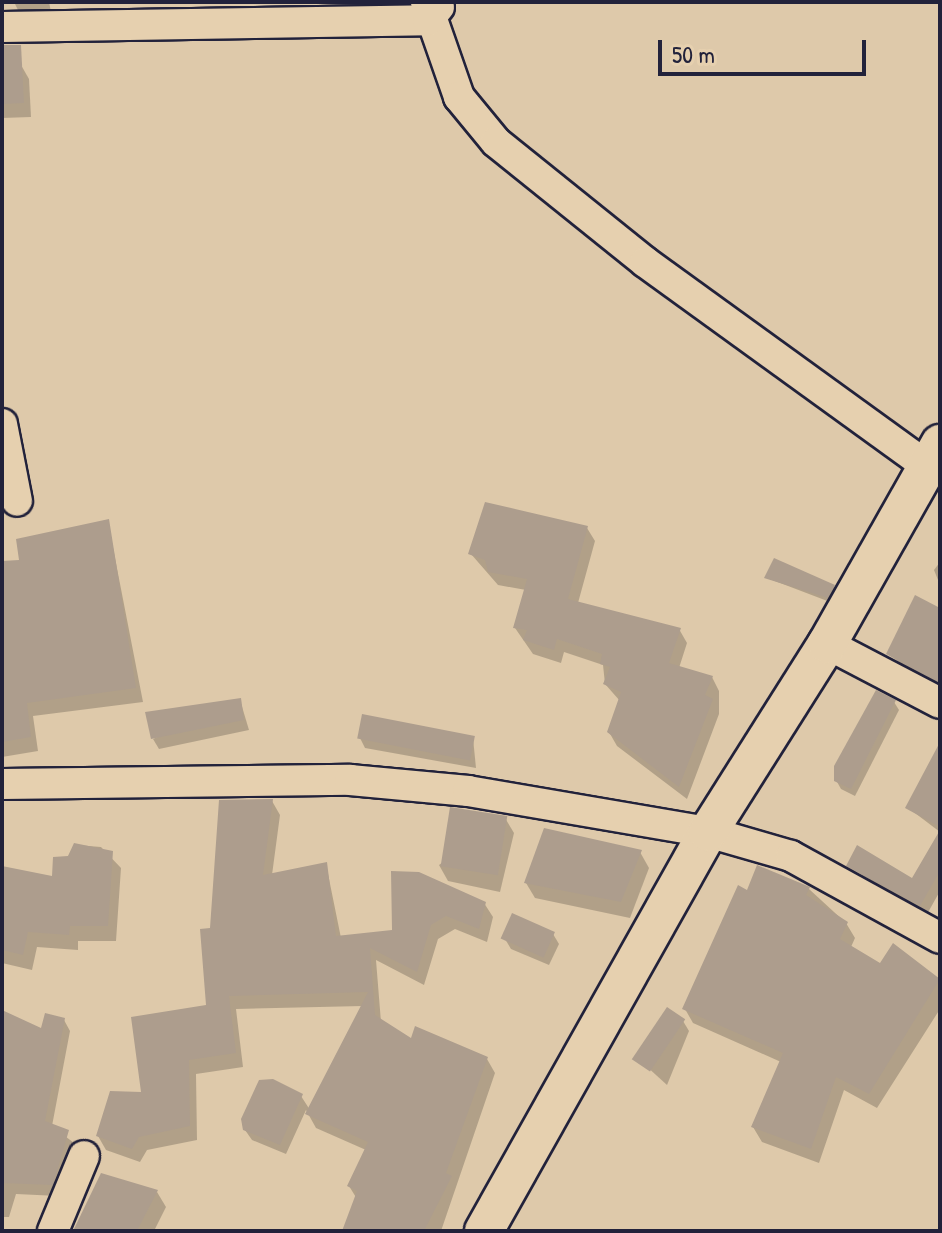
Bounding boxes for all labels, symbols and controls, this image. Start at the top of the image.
scale bar [662,24,870,74]
text: 50 m [672,38,715,70]

